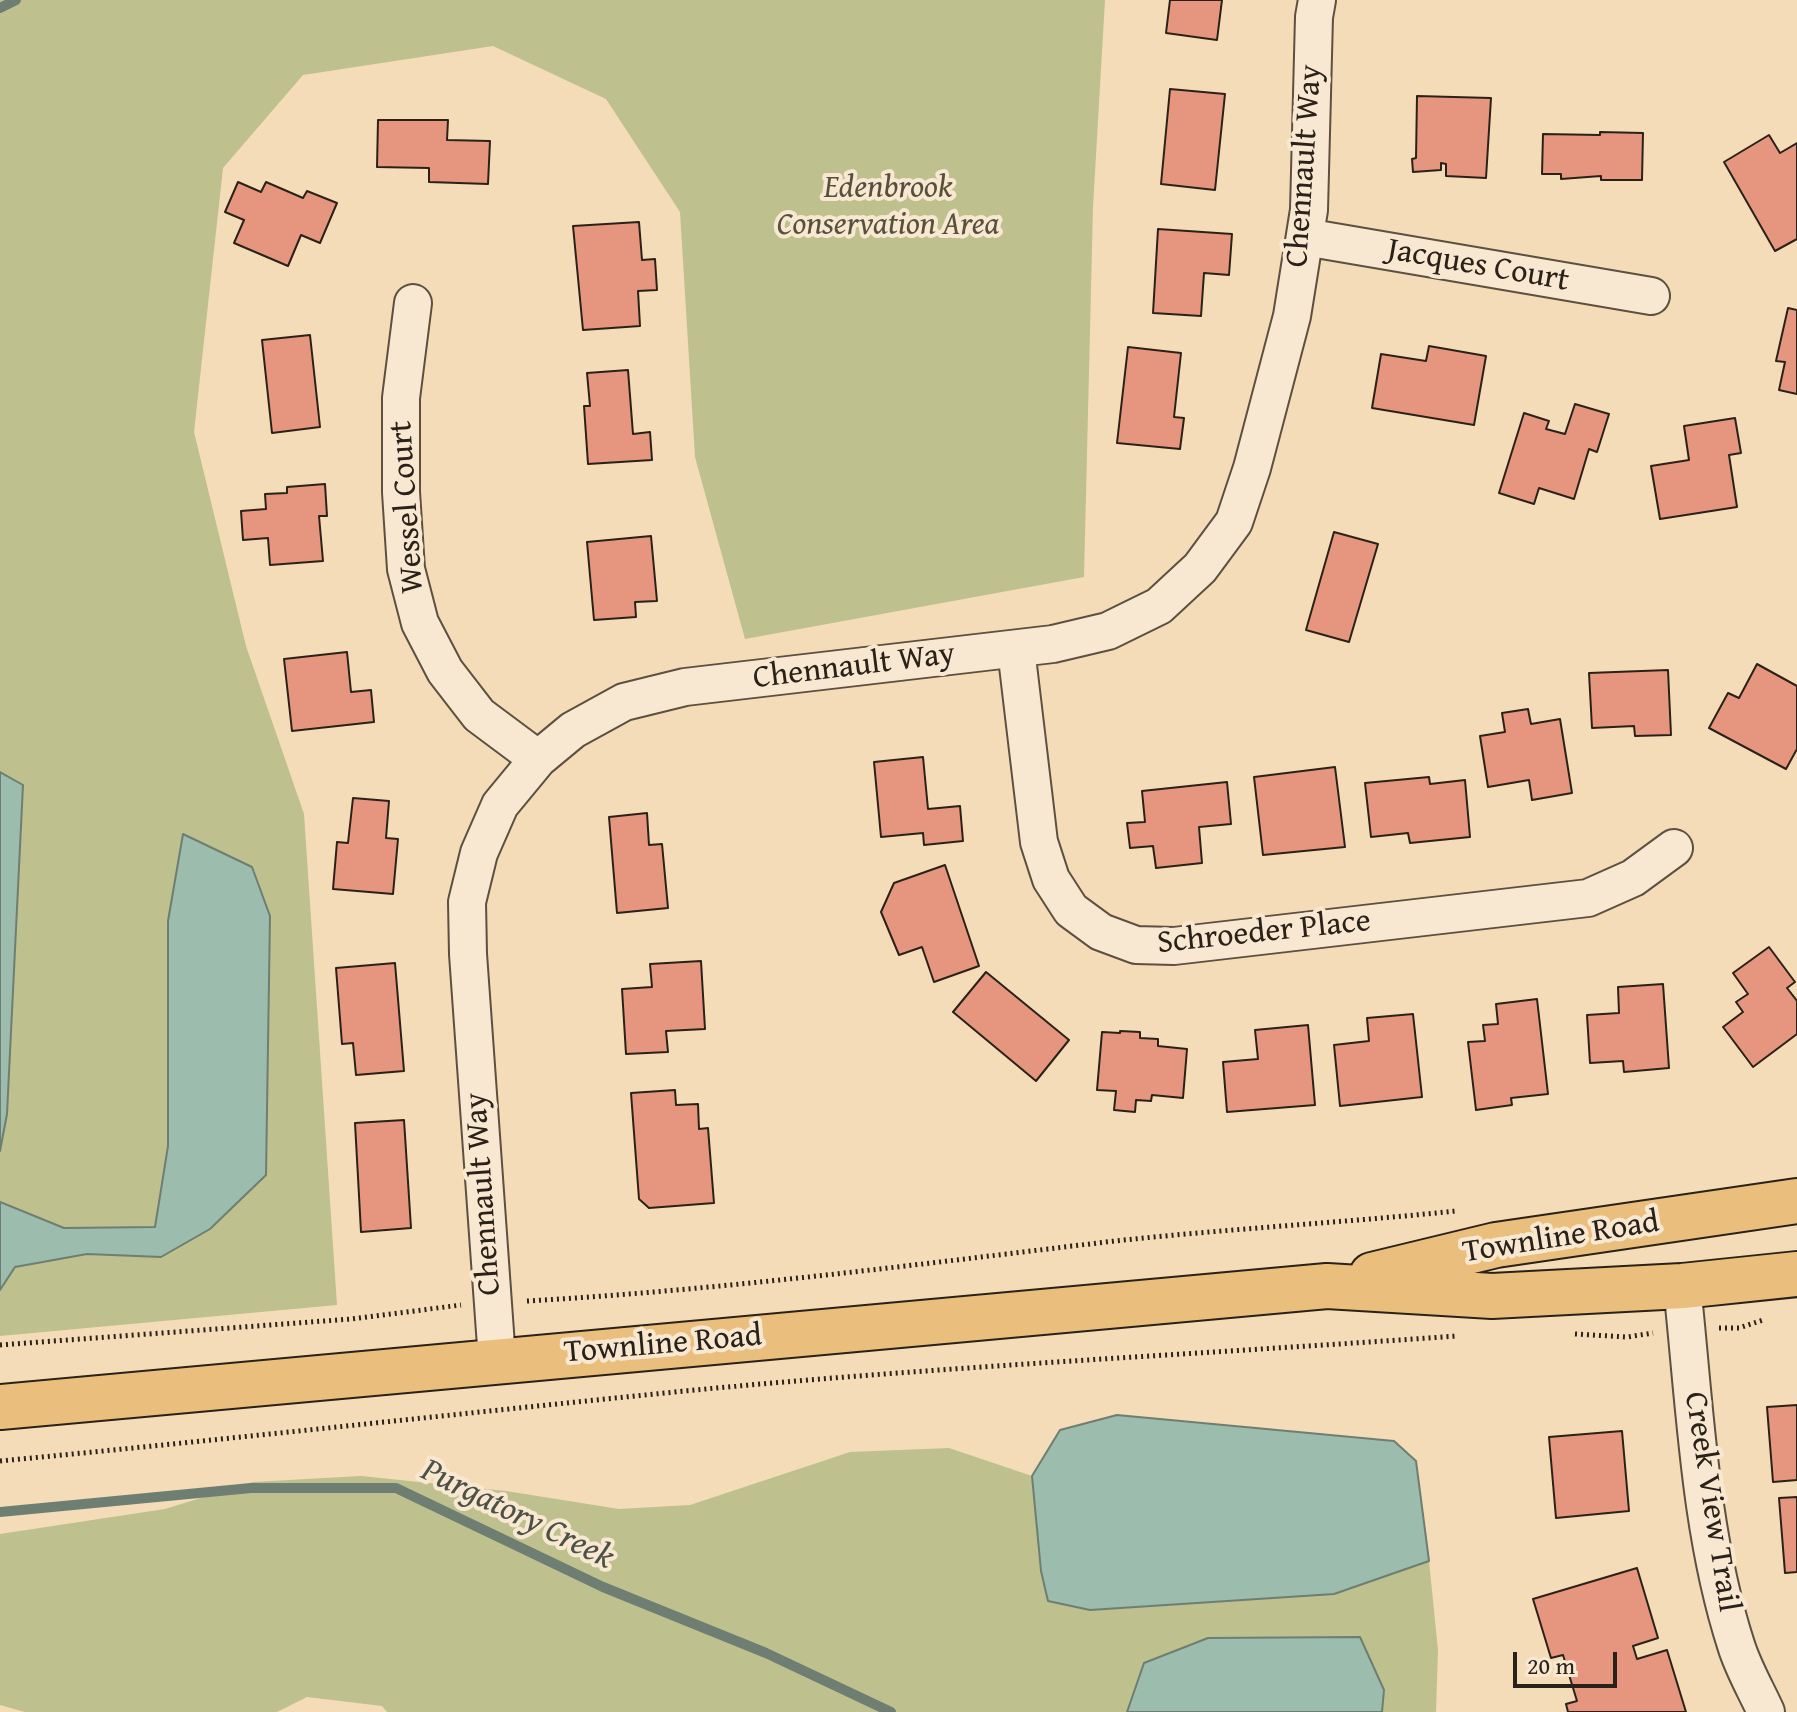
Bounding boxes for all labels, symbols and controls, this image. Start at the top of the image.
street label: Chennault Way [1279,63,1331,269]
park label: Edenbrook Conservation Area [777,170,999,245]
street label: Jacques Court [1384,231,1572,301]
street label: Wessel Court [383,419,433,595]
street label: Chennault Way [751,636,957,698]
street label: Schroeder Place [1155,903,1373,963]
street label: Chennault Way [458,1091,510,1297]
street label: Townline Road [1460,1204,1662,1272]
street label: Townline Road [563,1317,763,1373]
street label: Creek View Trail [1675,1389,1747,1615]
water label: Purgatory Creek [414,1451,620,1579]
scale bar [1517,1636,1621,1686]
text: 20 m [1527,1648,1575,1683]

